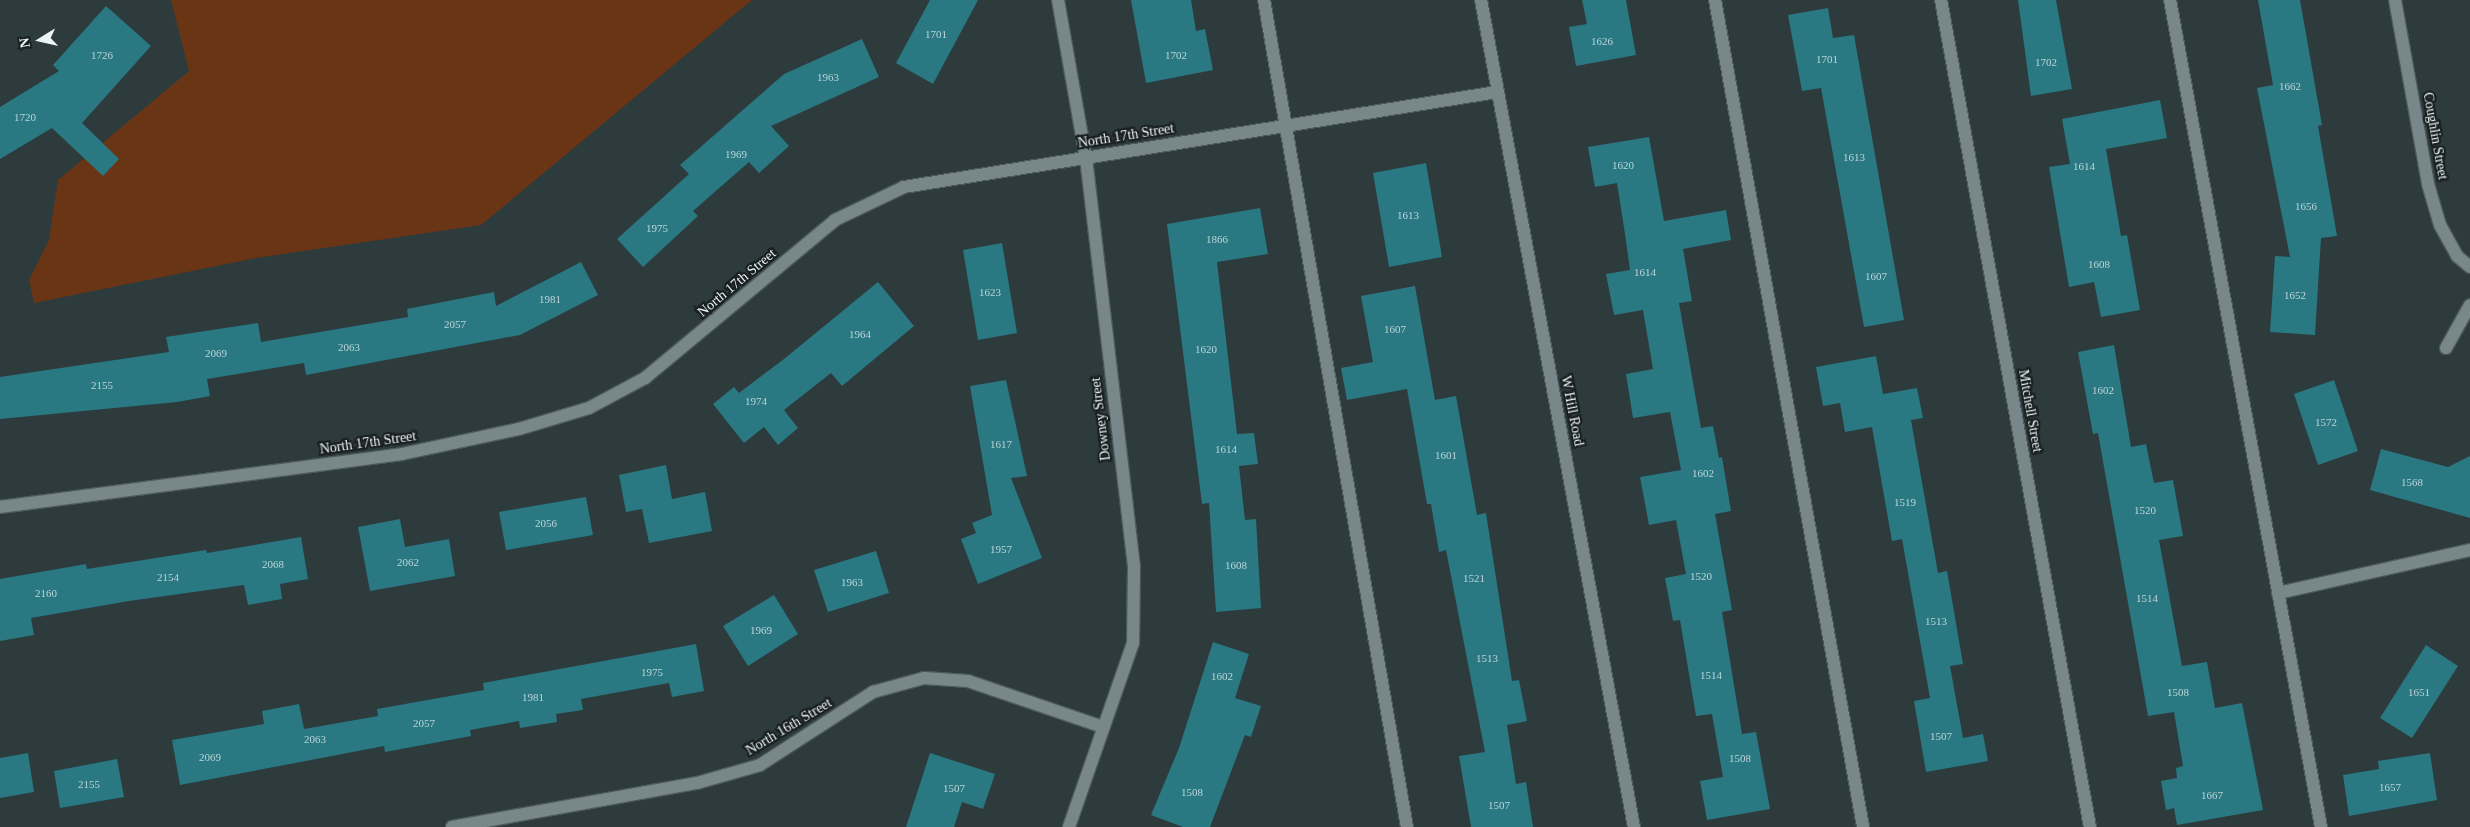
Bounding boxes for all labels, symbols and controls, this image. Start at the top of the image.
north arrow [15,15,65,65]
house number: 1701 [925,27,947,41]
house number: 1626 [1591,34,1613,48]
text: N [16,36,33,49]
house number: 1726 [91,48,113,62]
house number: 1702 [1165,48,1187,62]
house number: 1701 [1816,52,1838,66]
house number: 1702 [2035,55,2057,69]
house number: 1963 [817,70,839,84]
house number: 1662 [2279,79,2301,93]
street label: Coughlin Street [2419,91,2451,181]
house number: 1720 [14,110,36,124]
street label: North 17th Street [1077,120,1175,152]
house number: 1969 [725,147,747,161]
house number: 1613 [1843,150,1865,164]
house number: 1620 [1612,158,1634,172]
house number: 1614 [2073,159,2095,173]
house number: 1656 [2295,199,2317,213]
house number: 1613 [1397,208,1419,222]
house number: 1975 [646,221,668,235]
house number: 1866 [1206,232,1228,246]
street label: North 17th Street [694,245,780,321]
house number: 1608 [2088,257,2110,271]
house number: 1614 [1634,265,1656,279]
house number: 1607 [1865,269,1887,283]
house number: 1623 [979,285,1001,299]
house number: 1652 [2284,288,2306,302]
house number: 1981 [539,292,561,306]
house number: 2057 [444,317,466,331]
house number: 1607 [1384,322,1406,336]
house number: 1964 [849,327,871,341]
house number: 2063 [338,340,360,354]
house number: 1620 [1195,342,1217,356]
house number: 2069 [205,346,227,360]
street label: Mitchell Street [2014,368,2046,454]
street label: W Hill Road [1557,374,1587,448]
street label: Downey Street [1088,376,1114,462]
house number: 2155 [91,378,113,392]
house number: 1602 [2092,383,2114,397]
house number: 1974 [745,394,767,408]
house number: 1572 [2315,415,2337,429]
street label: North 17th Street [319,428,417,458]
house number: 1617 [990,437,1012,451]
house number: 1614 [1215,442,1237,456]
house number: 1601 [1435,448,1457,462]
house number: 1602 [1692,466,1714,480]
house number: 1568 [2401,475,2423,489]
house number: 1519 [1894,495,1916,509]
house number: 1520 [2134,503,2156,517]
house number: 2056 [535,516,557,530]
house number: 1957 [990,542,1012,556]
house number: 2062 [397,555,419,569]
house number: 2068 [262,557,284,571]
house number: 1608 [1225,558,1247,572]
house number: 1520 [1690,569,1712,583]
house number: 2154 [157,570,179,584]
house number: 1521 [1463,571,1485,585]
house number: 1963 [841,575,863,589]
house number: 2160 [35,586,57,600]
house number: 1514 [2136,591,2158,605]
house number: 1513 [1925,614,1947,628]
house number: 1969 [750,623,772,637]
house number: 1513 [1476,651,1498,665]
house number: 1975 [641,665,663,679]
house number: 1514 [1700,668,1722,682]
house number: 1602 [1211,669,1233,683]
house number: 1508 [2167,685,2189,699]
house number: 1651 [2408,685,2430,699]
house number: 1981 [522,690,544,704]
street label: North 16th Street [743,695,835,759]
house number: 2057 [413,716,435,730]
house number: 1507 [1930,729,1952,743]
house number: 2063 [304,732,326,746]
house number: 2069 [199,750,221,764]
house number: 1508 [1729,751,1751,765]
house number: 2155 [78,777,100,791]
house number: 1657 [2379,780,2401,794]
house number: 1507 [943,781,965,795]
house number: 1508 [1181,785,1203,799]
house number: 1667 [2201,788,2223,802]
house number: 1507 [1488,798,1510,812]

